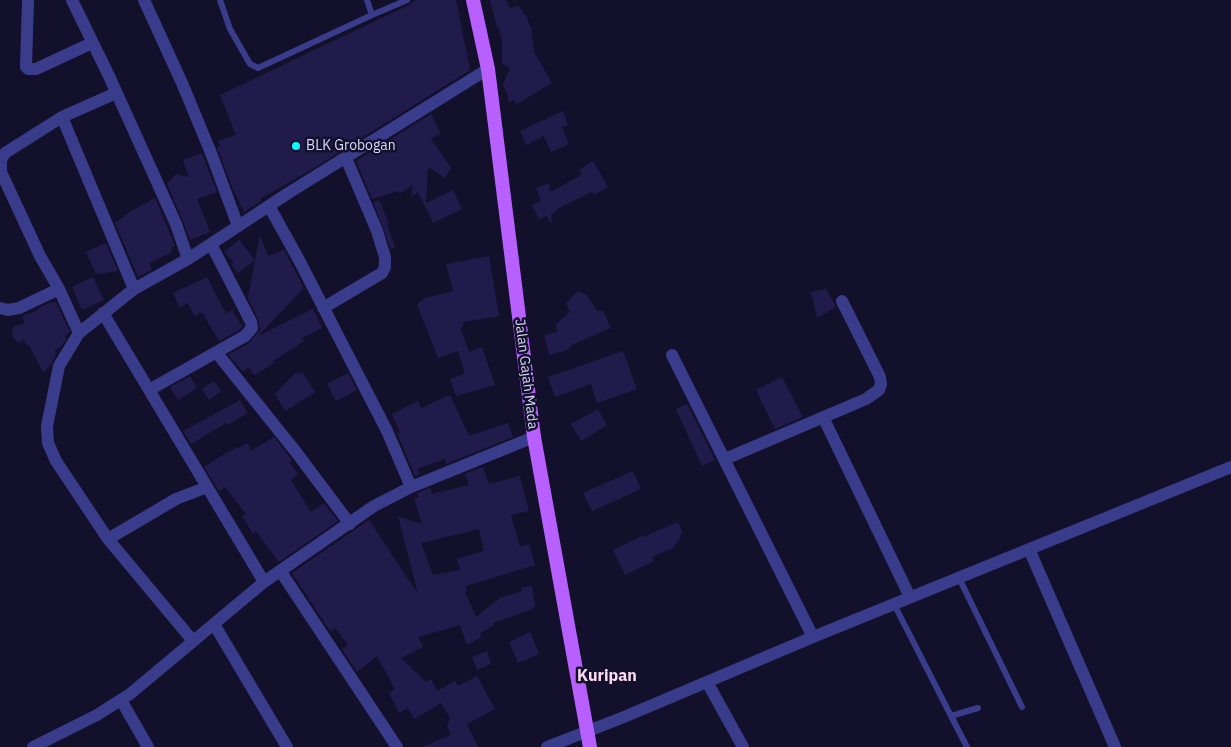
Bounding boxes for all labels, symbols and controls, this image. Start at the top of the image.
place label: BLK Grobogan [306,138,396,154]
marker: BLK Grobogan [290,140,302,152]
street label: Jalan Gajah Mada [511,318,541,430]
district label: Kuripan [577,666,637,686]

